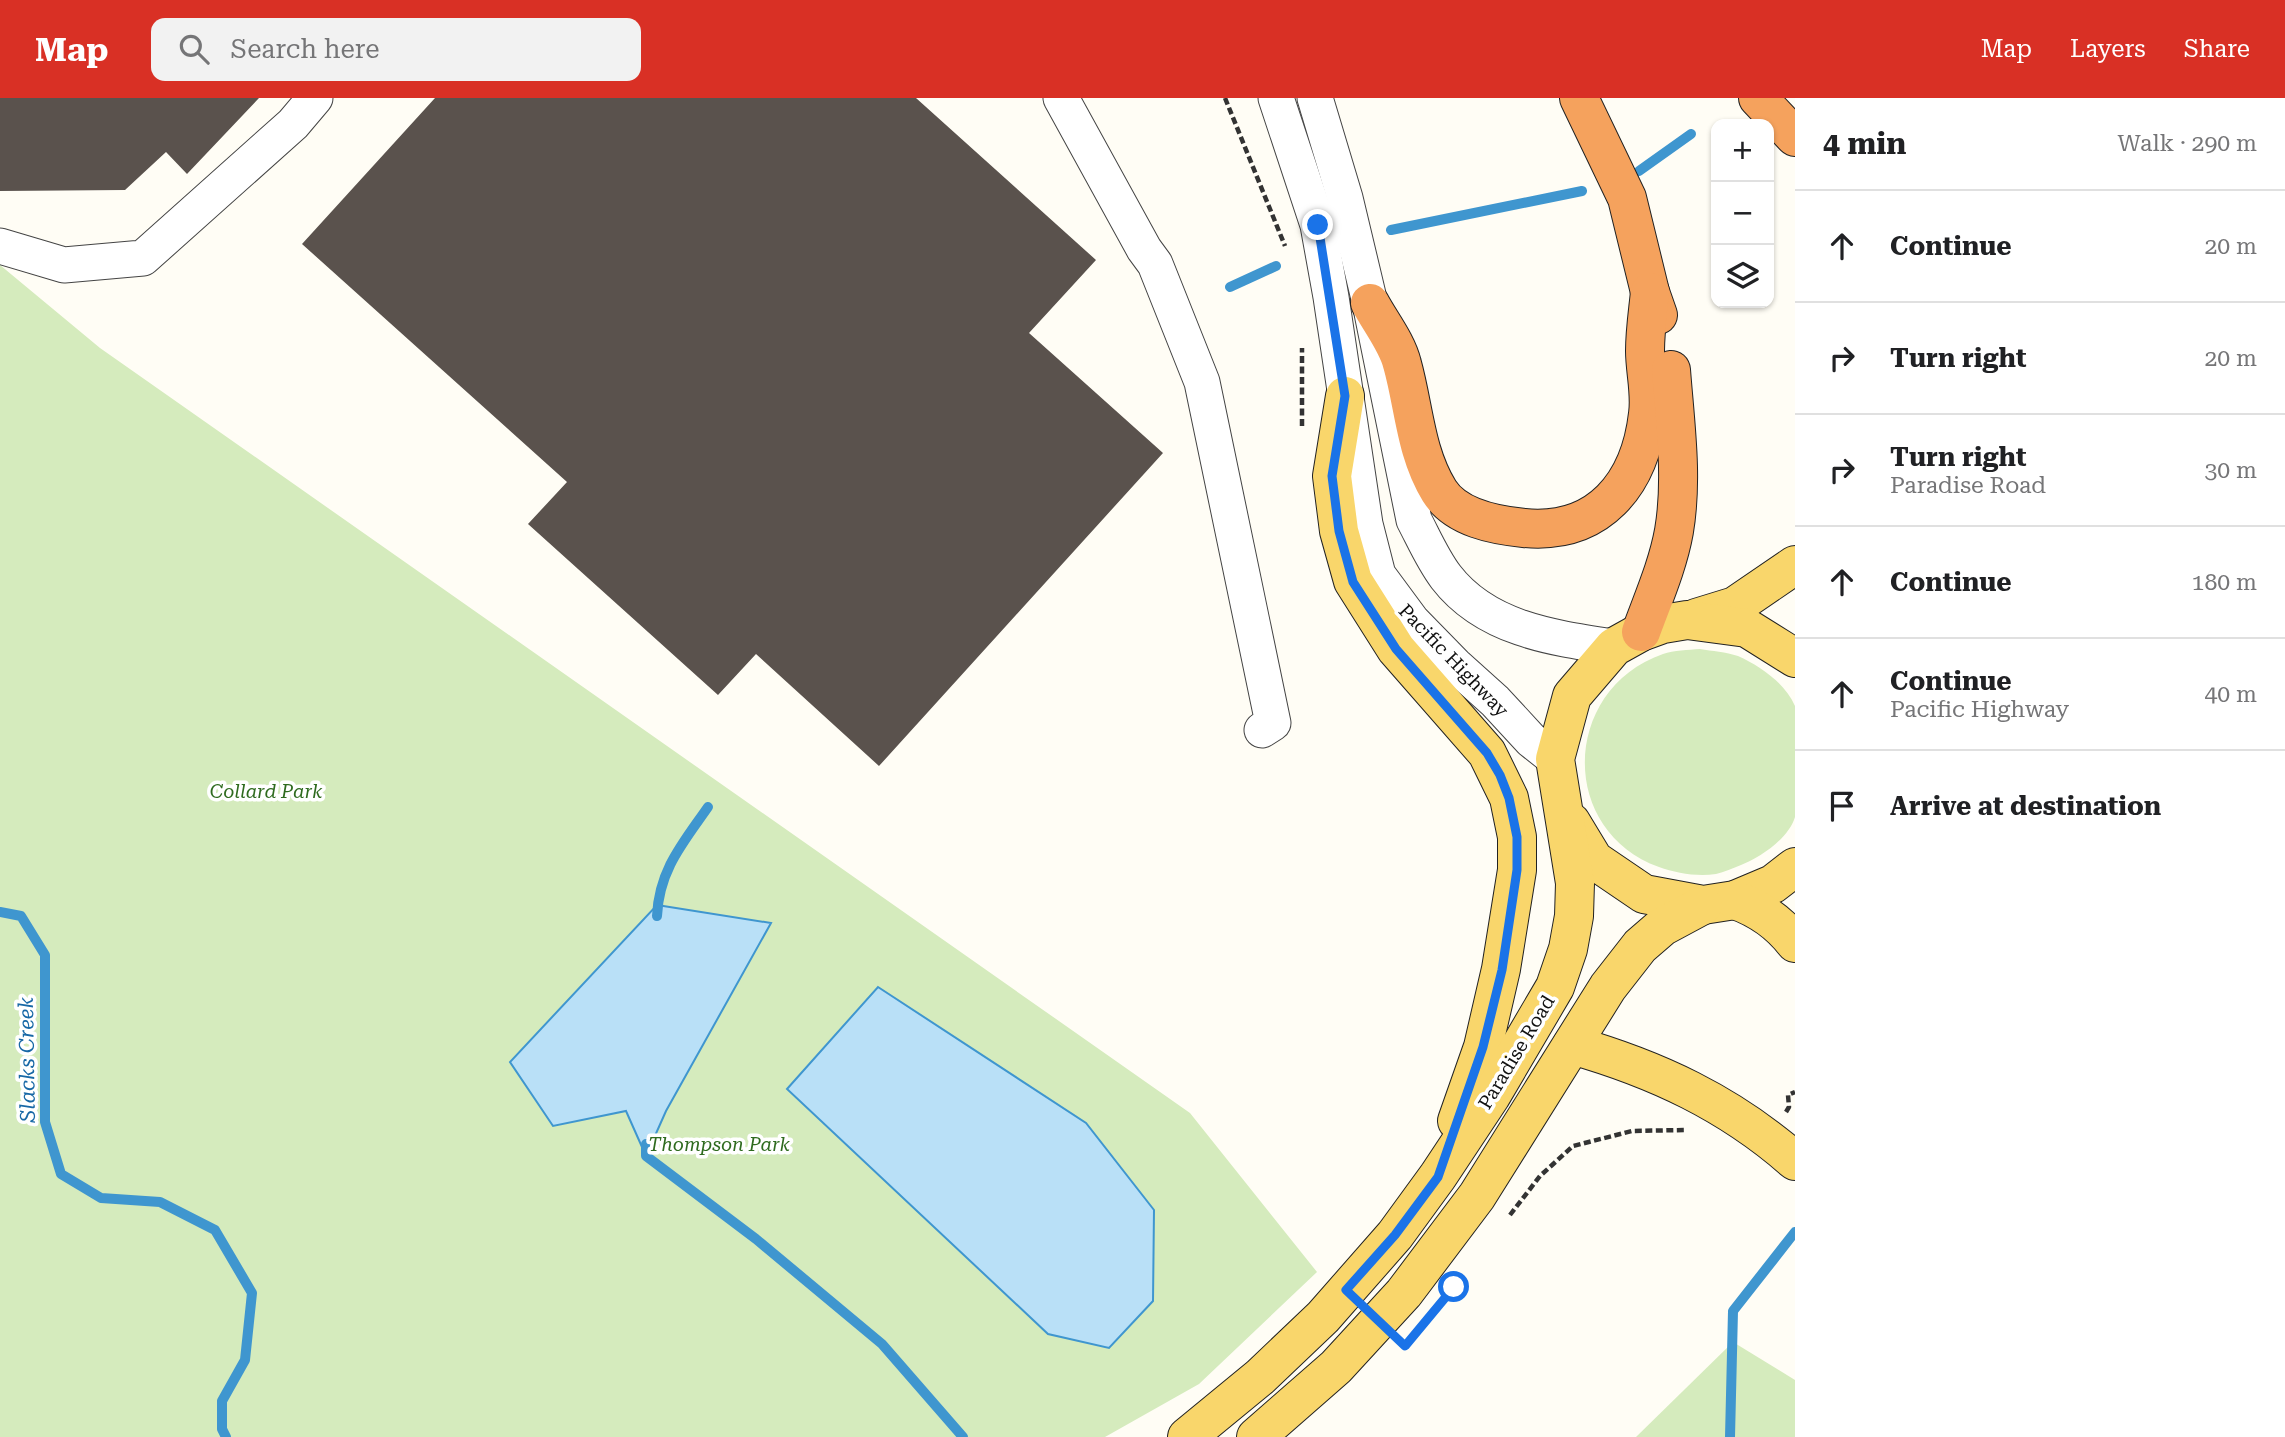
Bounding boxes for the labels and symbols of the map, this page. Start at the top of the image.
route end [1302,209,1333,240]
street label: Pacific Highway [1394,599,1514,722]
park label: Collard Park [210,780,323,803]
street label: Paradise Road [1473,991,1559,1113]
water label: Slacks Creek [14,997,40,1124]
park label: Thompson Park [648,1133,791,1156]
route start [1438,1271,1469,1302]

